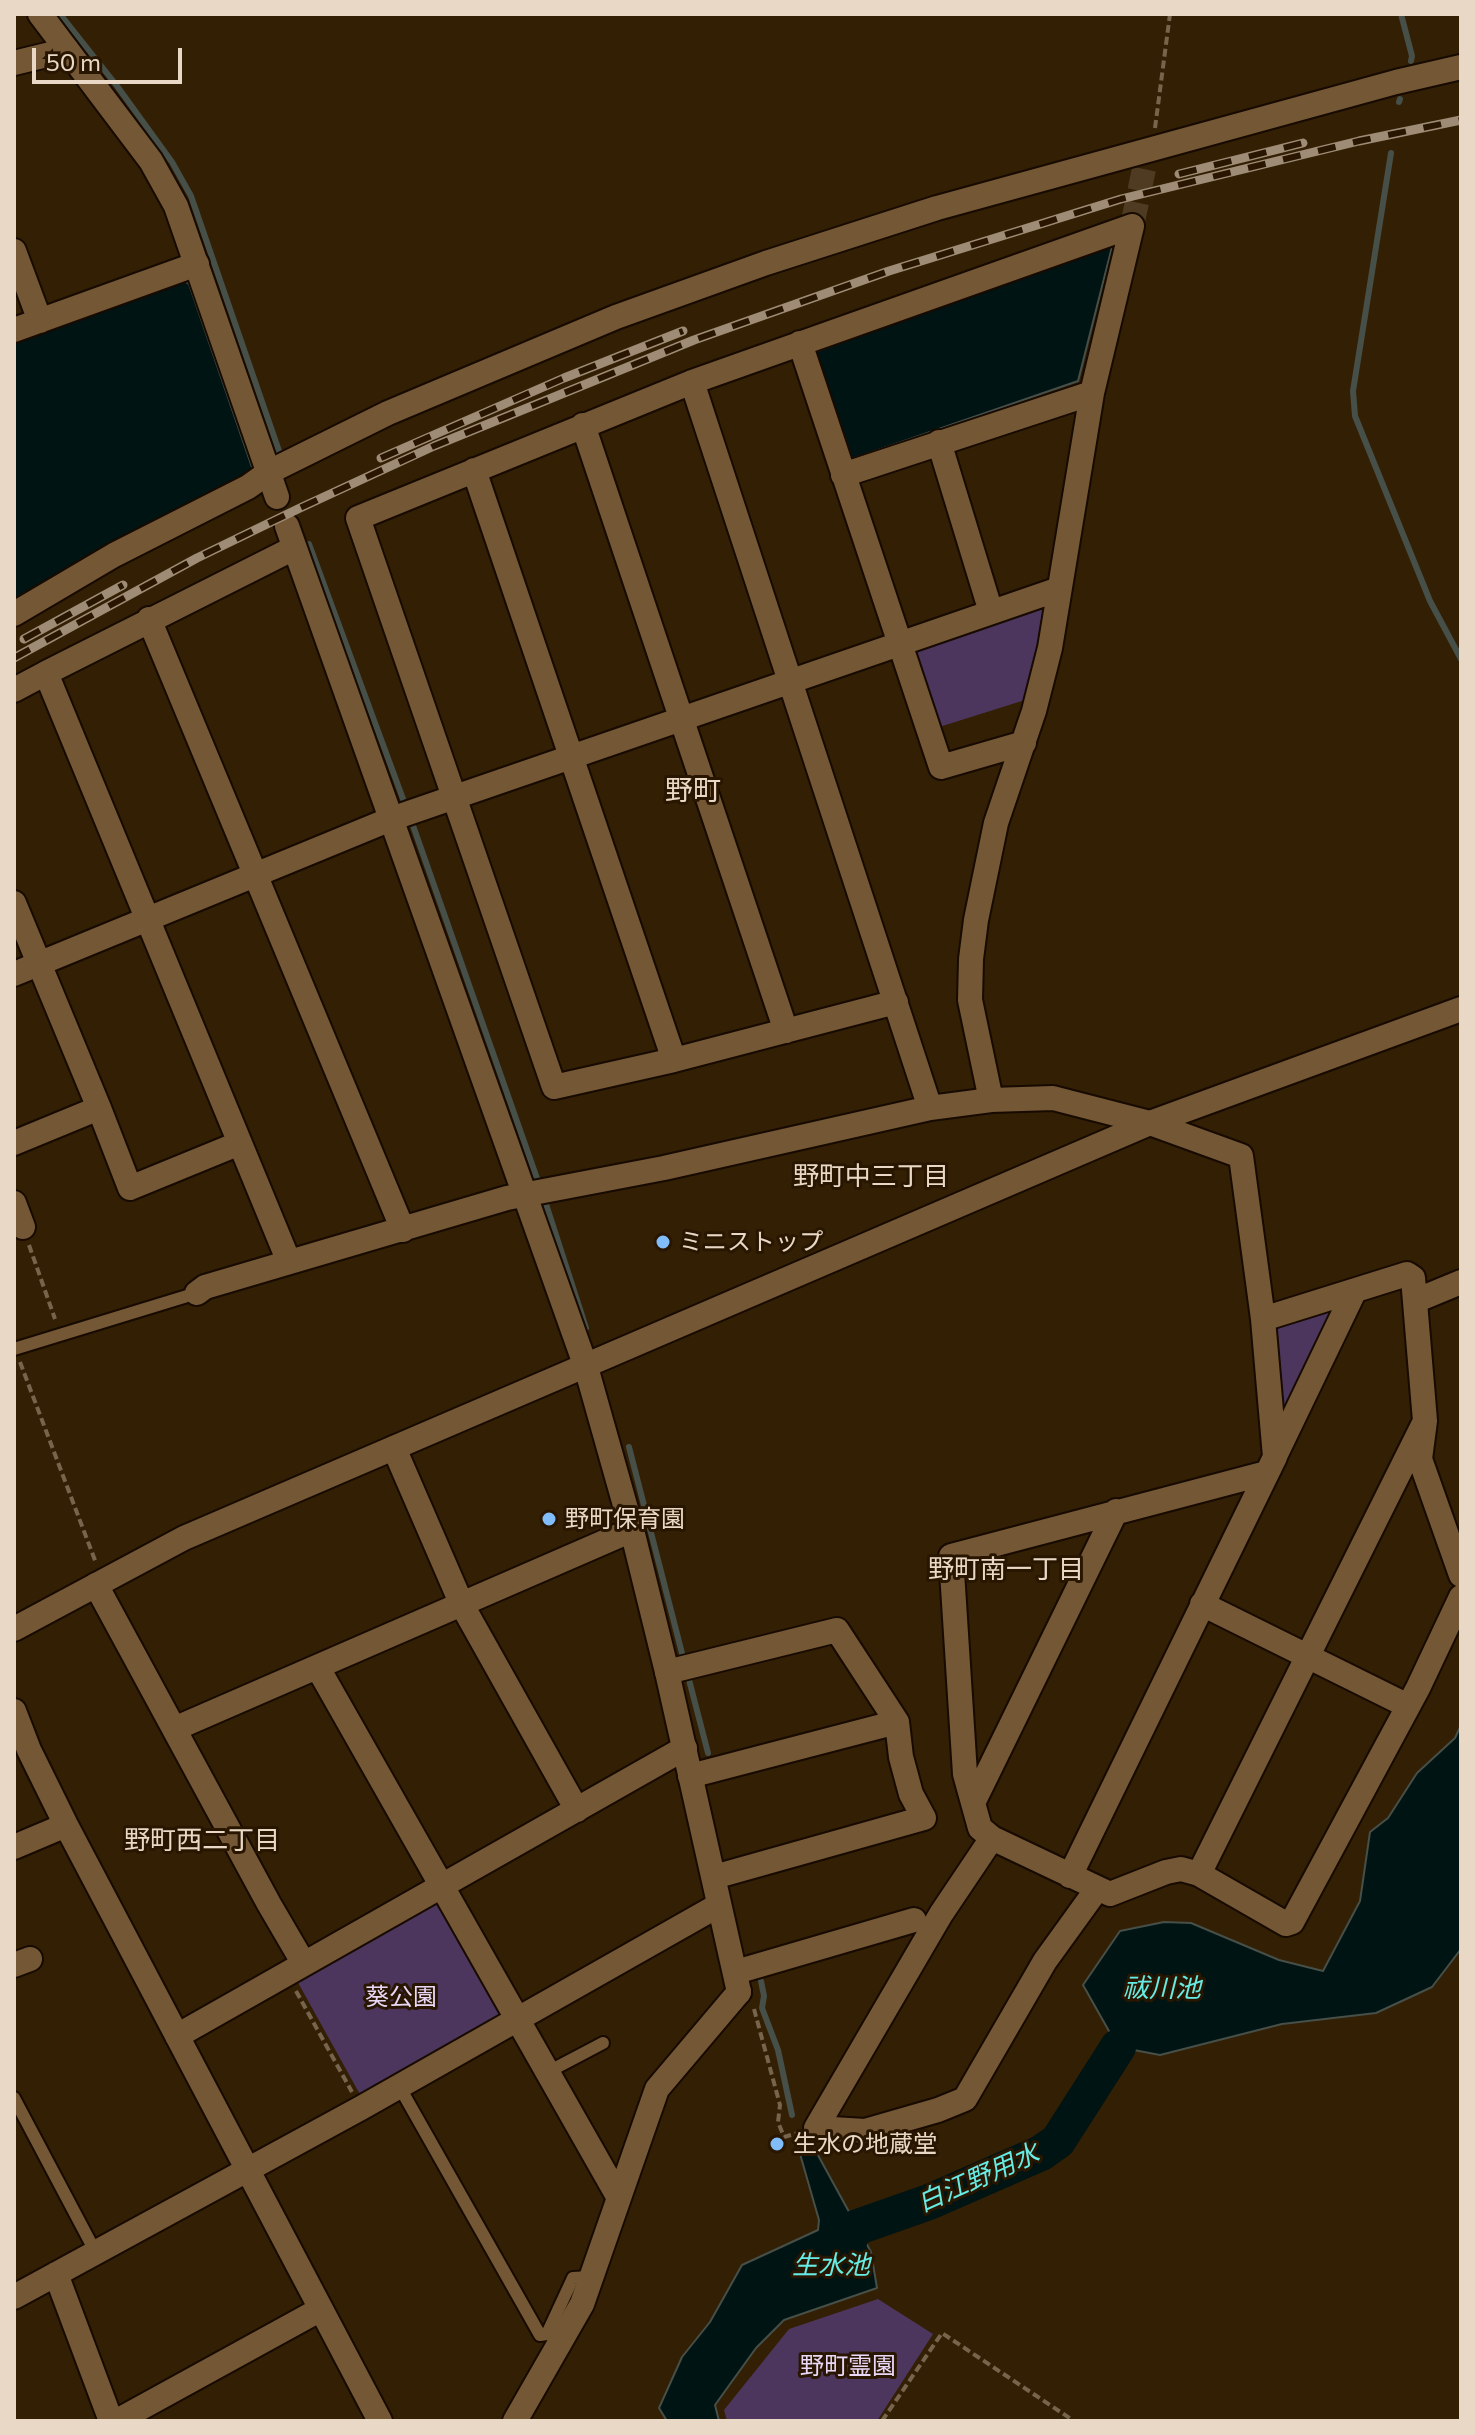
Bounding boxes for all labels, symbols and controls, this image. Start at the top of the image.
scale bar [36,32,186,82]
text: 50 m [46,47,101,76]
district label: 野町 [665,774,721,808]
district label: 野町中三丁目 [793,1160,949,1192]
place label: ミニストップ [679,1228,823,1256]
marker: ミニストップ [654,1233,672,1251]
place label: 野町保育園 [565,1505,685,1533]
marker: 野町保育園 [540,1510,558,1528]
district label: 野町南一丁目 [928,1553,1084,1585]
district label: 野町西二丁目 [124,1824,280,1856]
water label: 祓川池 [1123,1972,1201,2004]
park label: 葵公園 [365,1983,437,2011]
place label: 生水の地蔵堂 [793,2130,937,2158]
marker: 生水の地蔵堂 [768,2135,786,2153]
water label: 白江野用水 [912,2137,1044,2219]
water label: 生水池 [792,2249,870,2281]
park label: 野町霊園 [800,2352,896,2380]

